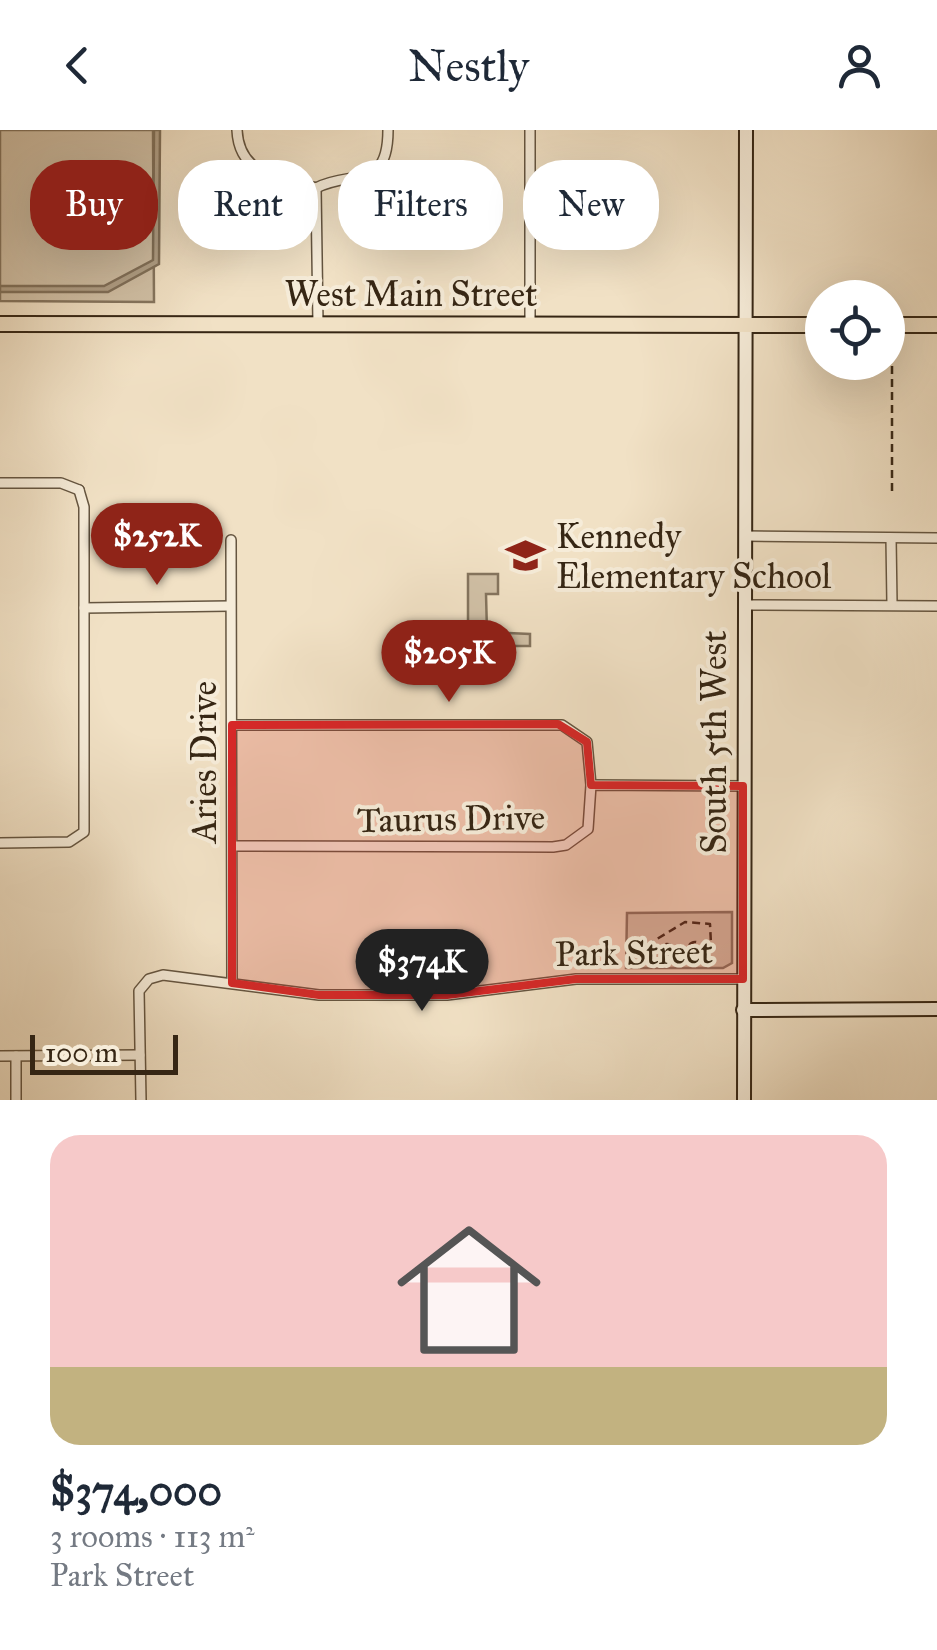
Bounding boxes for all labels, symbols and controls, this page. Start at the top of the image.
icon: back [50,38,105,93]
text: Nestly [408,38,529,93]
icon: person [832,38,887,93]
chip: Buy [30,160,158,250]
chip: Rent [178,160,318,250]
chip: Filters [338,160,503,250]
chip: New [523,160,659,250]
street label: West Main Street [285,273,537,316]
map controls [805,280,905,380]
button: locate [805,280,905,380]
pin: $252K [87,503,227,588]
place label: Kennedy Elementary School [556,515,832,598]
text: $252K [113,516,201,555]
school or university icon: Kennedy Elementary School [505,535,547,577]
pin: $205K [379,620,519,705]
street label: South 5th West [693,630,736,854]
text: $205K [403,633,495,672]
street label: Aries Drive [183,681,226,845]
street label: Taurus Drive [356,796,546,842]
pin: $374K [352,929,492,1014]
street label: Park Street [555,930,713,976]
text: $374K [378,942,466,981]
scale bar [30,1030,178,1074]
text: 100 m [45,1035,118,1070]
icon: home [379,1200,559,1380]
text: $374,000 [50,1465,222,1517]
text: 3 rooms · 113 m² [50,1517,255,1556]
text: Park Street [50,1556,194,1595]

